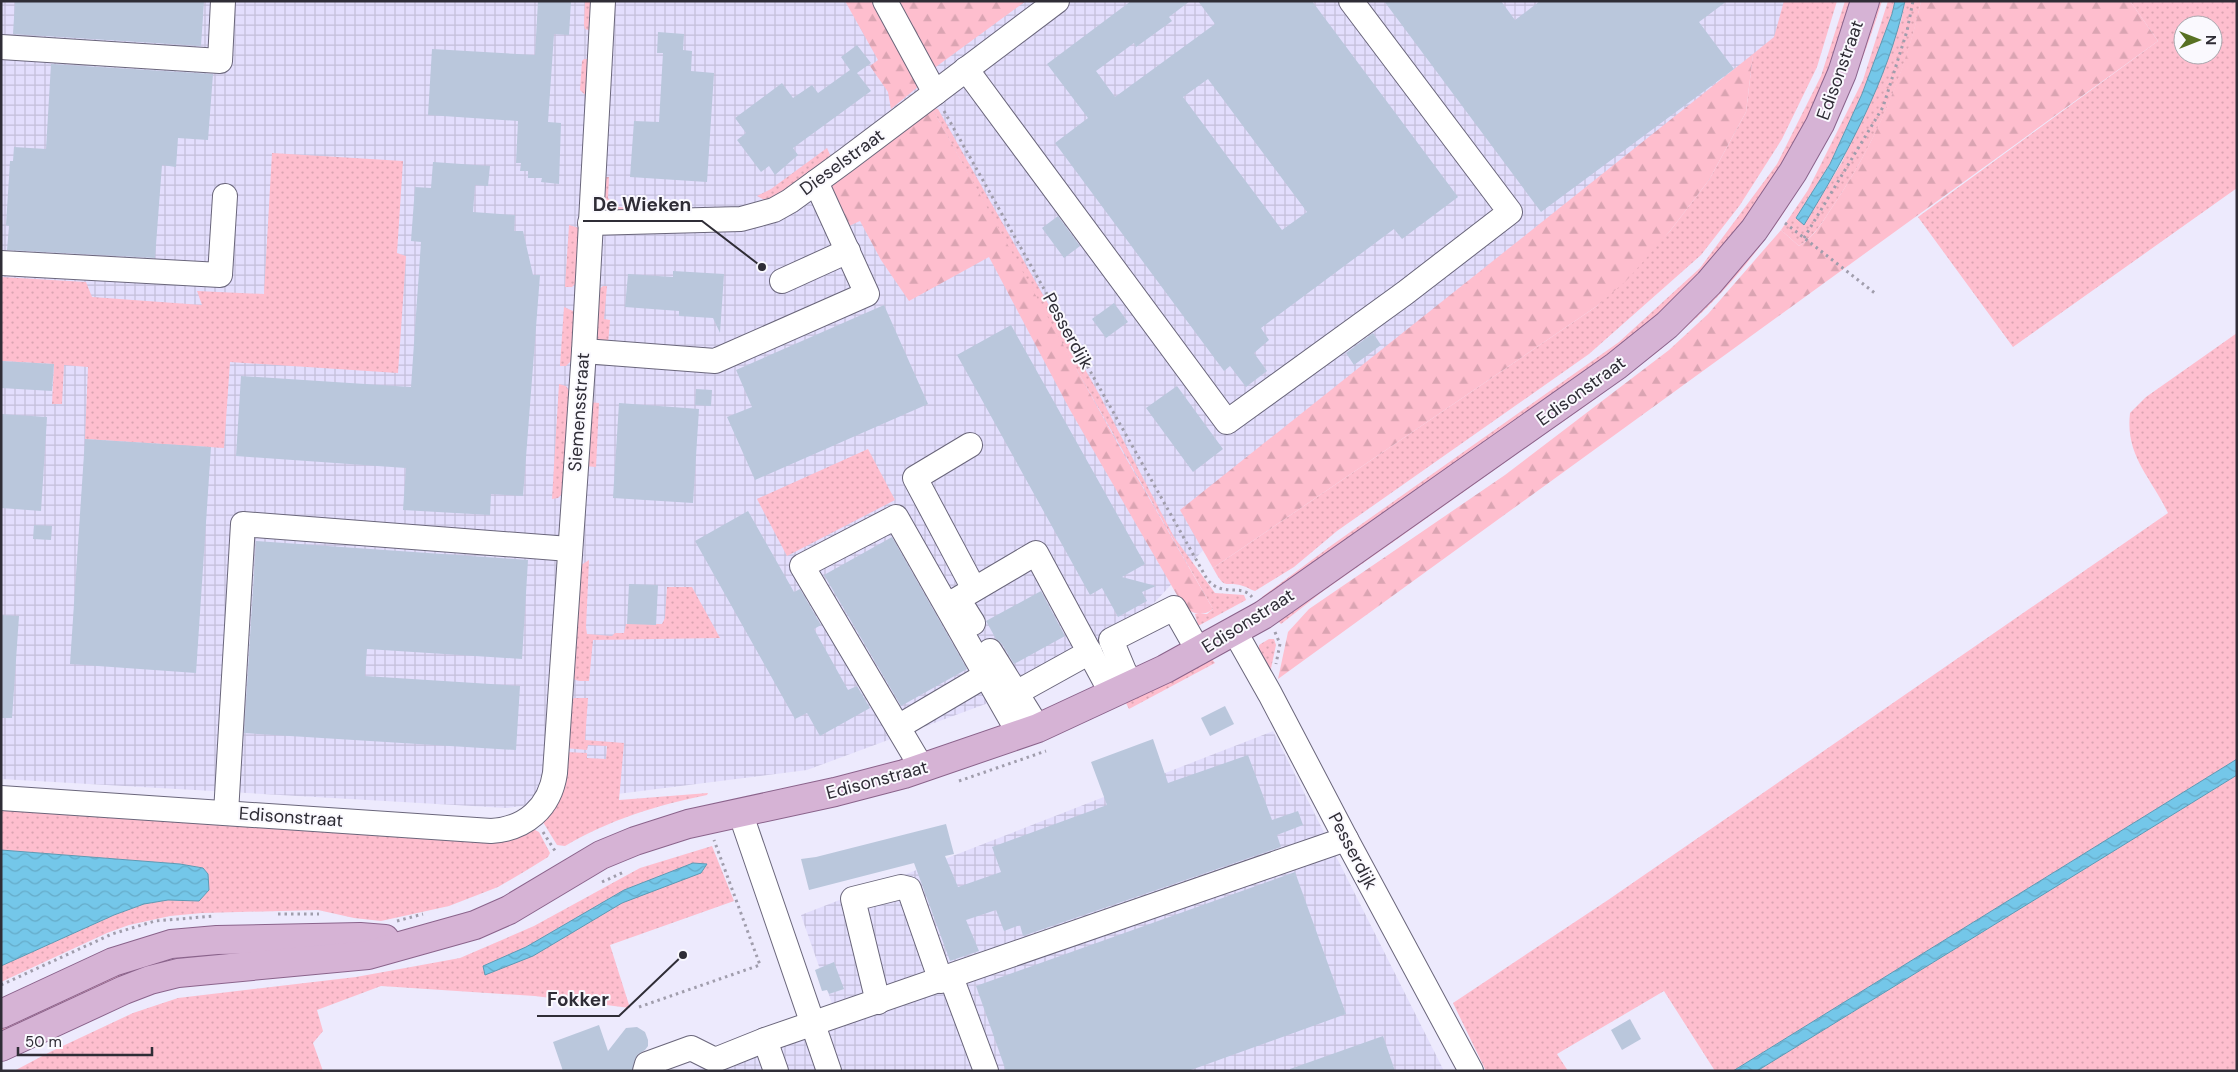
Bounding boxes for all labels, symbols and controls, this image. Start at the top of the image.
north arrow [2173,15,2223,65]
street label: Edisonstraat [1811,17,1869,123]
text: N [2202,35,2220,45]
street label: Dieselstraat [795,123,889,201]
callout: De Wieken [583,187,702,221]
text: De Wieken [593,192,691,217]
street label: Pesserdijk [1037,289,1099,373]
street label: Edisonstraat [1532,351,1630,431]
street label: Siemensstraat [563,352,595,472]
street label: Edisonstraat [1197,583,1299,659]
street label: Edisonstraat [823,755,931,805]
street label: Edisonstraat [238,801,344,833]
street label: Pesserdijk [1323,808,1383,894]
callout: Fokker [537,982,619,1016]
text: Fokker [547,987,609,1012]
scale bar [18,1024,151,1056]
text: 50 m [25,1032,62,1052]

